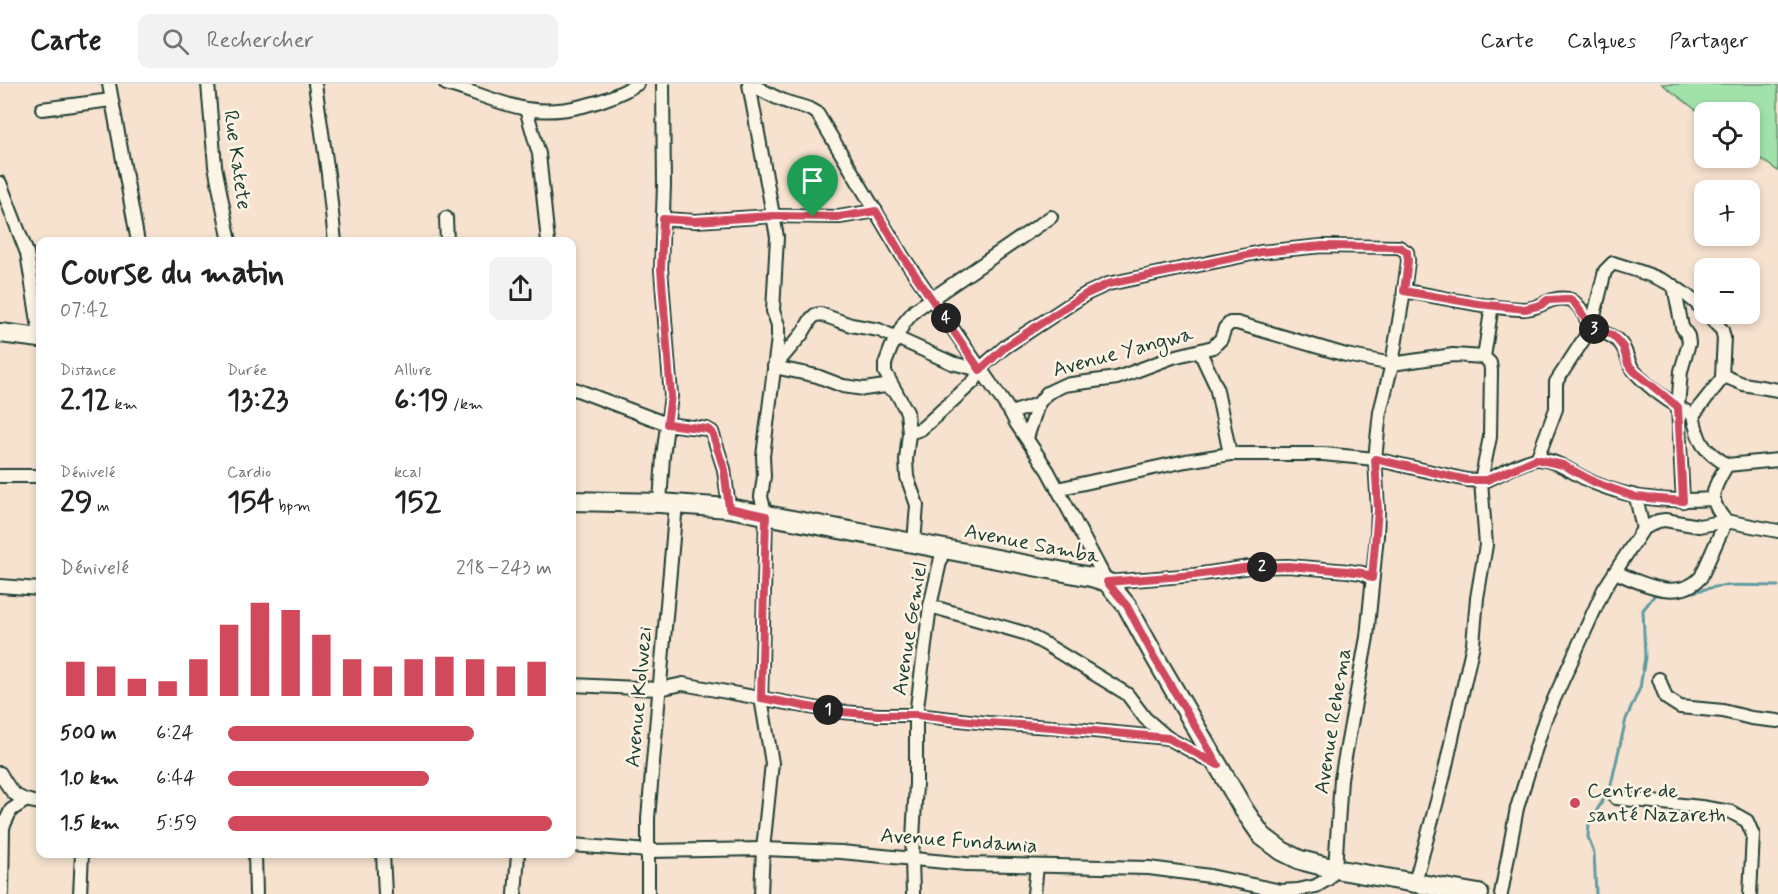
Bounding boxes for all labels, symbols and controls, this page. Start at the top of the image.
search box [138,14,558,68]
text: Carte [30,23,102,60]
icon: search [159,25,192,58]
text: Rechercher [207,27,314,55]
text: Carte [1480,27,1534,55]
text: Calques [1567,27,1636,55]
text: Partager [1669,27,1748,55]
map controls [1694,102,1760,324]
button: locate [1694,102,1760,168]
street label: Rue Katete [216,108,258,212]
pin [787,155,838,217]
icon: arrive [796,164,829,197]
button: + [1694,180,1760,246]
text: Course du matin [60,252,284,296]
button: share [489,257,552,320]
button: − [1694,258,1760,324]
text: 07:42 [60,297,109,324]
pin: 4 [931,303,961,333]
text: 4 [941,307,951,328]
pin: 3 [1579,314,1609,344]
text: 3 [1590,318,1598,339]
street label: Avenue Yangwa [1050,320,1197,385]
text: Distance [60,360,116,381]
text: Durée [227,360,267,381]
text: Allure [394,360,432,381]
text: 2.12 [60,381,110,420]
text: 13:23 [227,381,289,420]
text: 6:19 [394,381,449,420]
text: km [110,394,138,415]
text: /km [449,394,483,415]
text: Dénivelé [60,462,115,483]
text: Cardio [227,462,271,483]
text: kcal [394,462,421,483]
text: 29 [60,483,93,522]
text: 154 [227,483,274,522]
text: 152 [394,483,441,522]
text: m [93,496,110,517]
text: bpm [274,496,311,517]
street label: Avenue Samba [962,517,1102,571]
pin: 2 [1247,552,1277,582]
text: Dénivelé [60,555,129,582]
text: 218–243 m [456,555,552,582]
text: 2 [1258,556,1266,577]
street label: Avenue Gemiel [886,561,934,697]
street label: Avenue Kolwezi [619,625,659,769]
street label: Avenue Rehema [1308,646,1358,796]
pin: 1 [813,695,843,725]
text: 1 [824,699,832,720]
text: 500 m [60,720,117,747]
text: 6:24 [156,720,194,747]
text: 1.0 km [60,765,119,792]
text: 6:44 [156,765,195,792]
place label: Centre de santé Nazareth [1587,777,1726,829]
marker: Centre de santé Nazareth [1568,796,1582,810]
text: 1.5 km [60,810,120,837]
text: 5:59 [156,810,197,837]
street label: Avenue Fundamia [879,822,1039,860]

